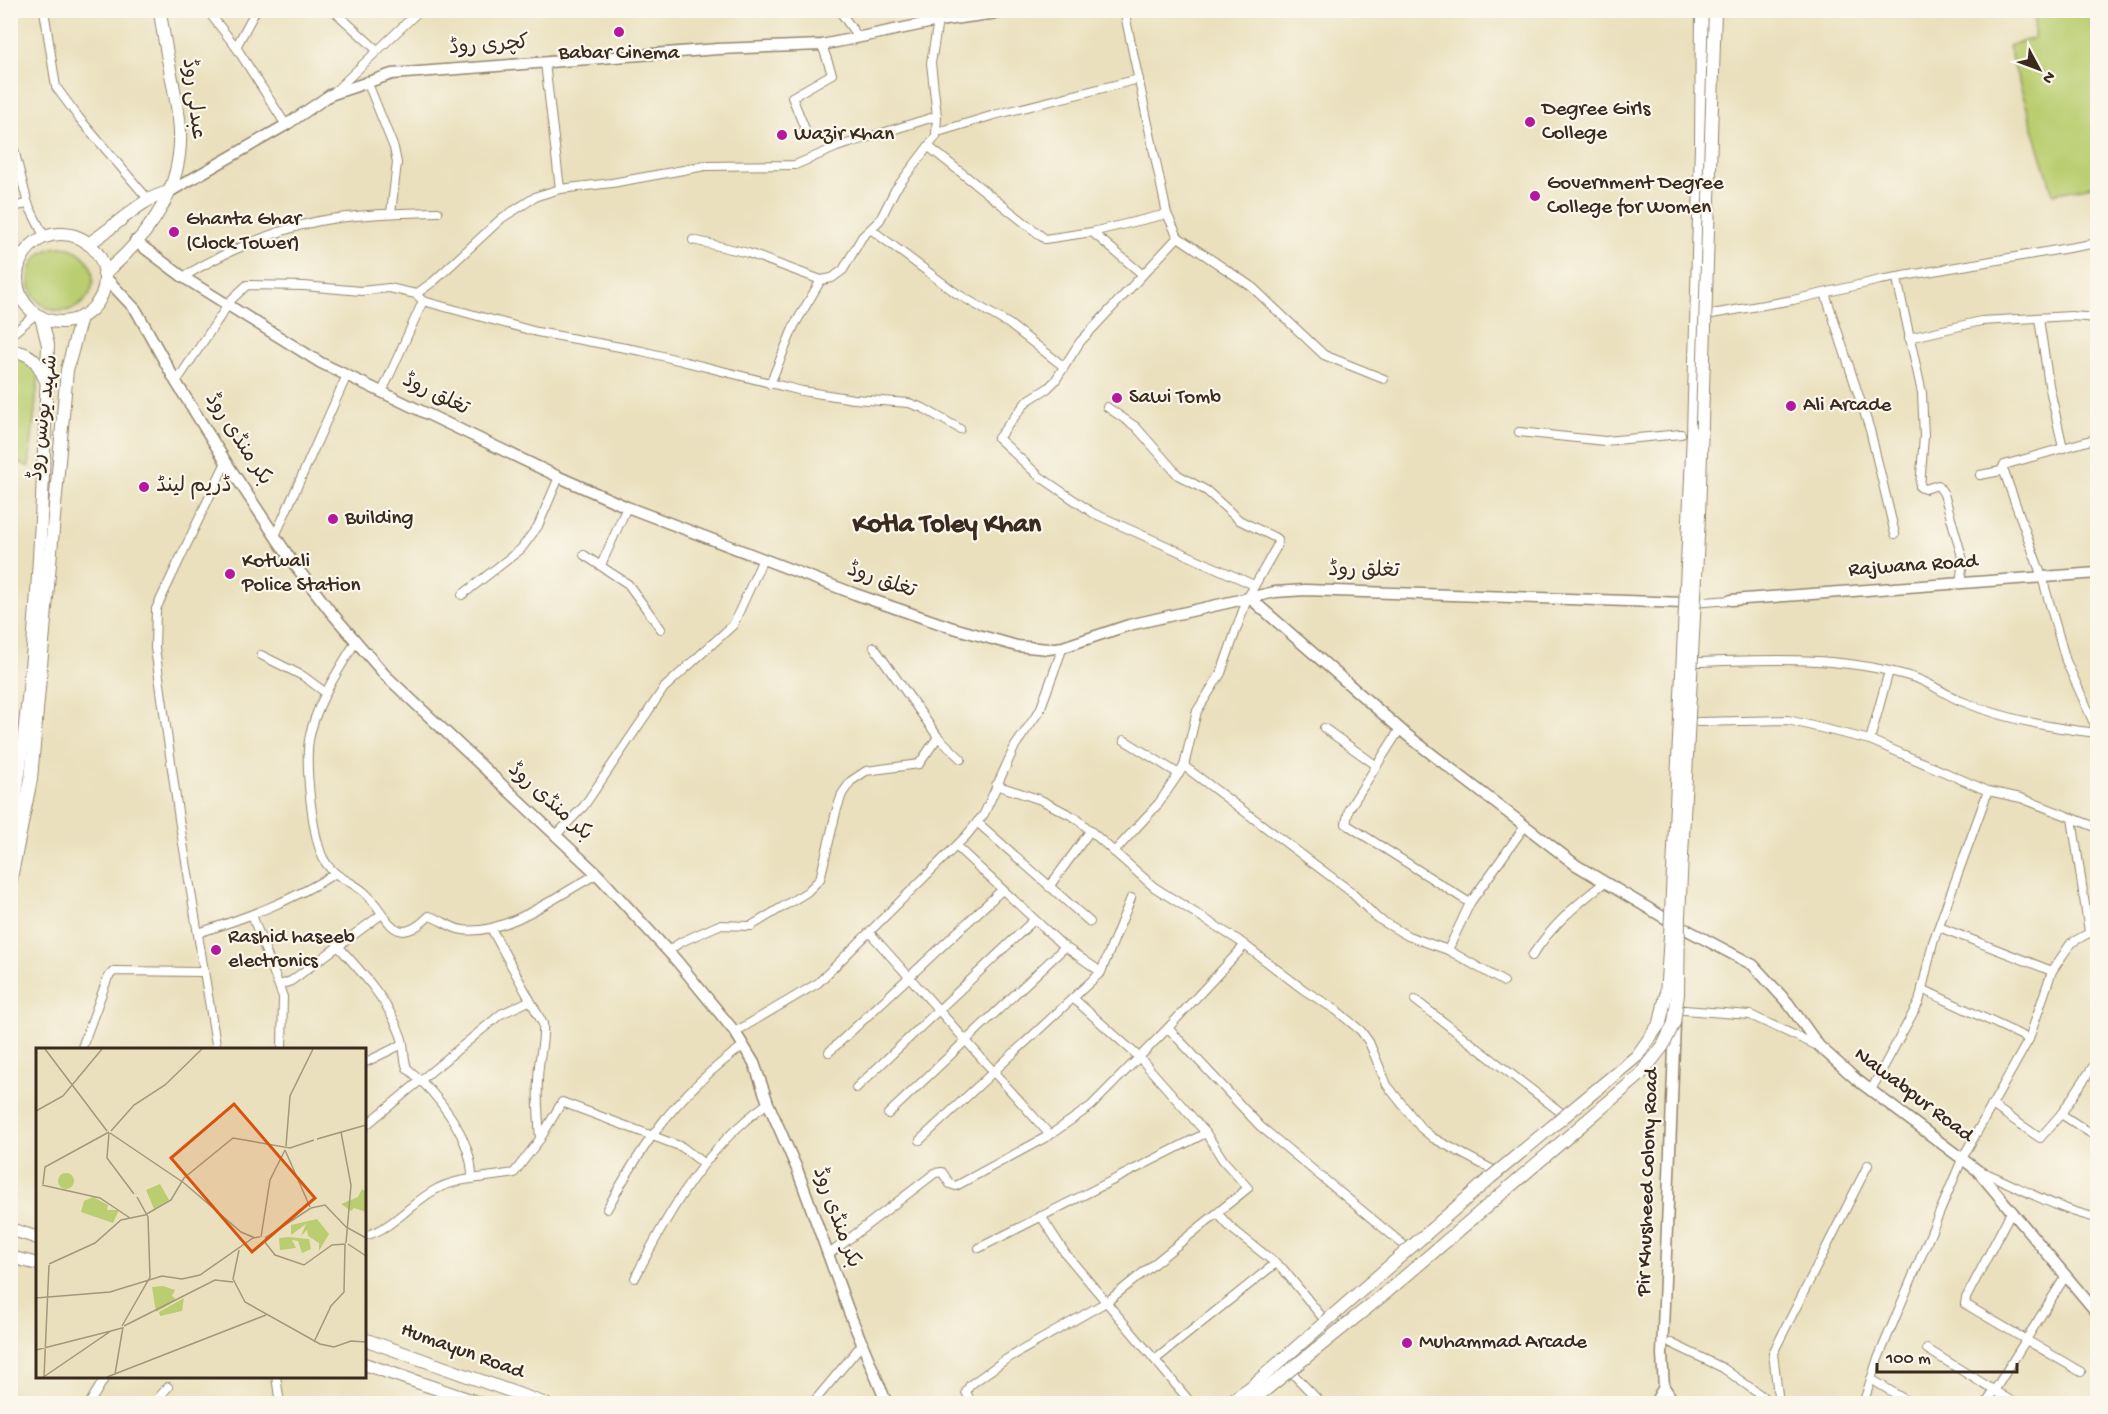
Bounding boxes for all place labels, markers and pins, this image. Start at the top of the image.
marker: Babar Cinema [612,25,626,39]
place label: Babar Cinema [558,42,681,67]
place label: Degree Girls College [1540,98,1651,147]
marker: Degree Girls College [1523,115,1537,129]
place label: Wazir Khan [794,123,894,148]
marker: Wazir Khan [775,128,789,142]
place label: Government Degree College for Women [1547,172,1725,221]
marker: Government Degree College for Women [1528,189,1542,203]
place label: Ghanta Ghar (Clock Tower) [186,208,303,257]
marker: Ghanta Ghar (Clock Tower) [167,225,181,239]
place label: Sawi Tomb [1129,386,1221,411]
marker: Sawi Tomb [1110,391,1124,405]
place label: Ali Arcade [1803,394,1892,419]
marker: Ali Arcade [1784,399,1798,413]
place label: ڈریم لینڈ [156,474,232,500]
marker: ڈریم لینڈ [137,480,151,494]
place label: Building [344,507,414,532]
marker: Building [326,512,340,526]
place label: Kotwali Police Station [241,550,361,599]
marker: Kotwali Police Station [223,567,237,581]
place label: Rashid haseeb electronics [228,926,355,975]
marker: Rashid haseeb electronics [209,943,223,957]
place label: Muhammad Arcade [1419,1331,1588,1356]
marker: Muhammad Arcade [1400,1336,1414,1350]

